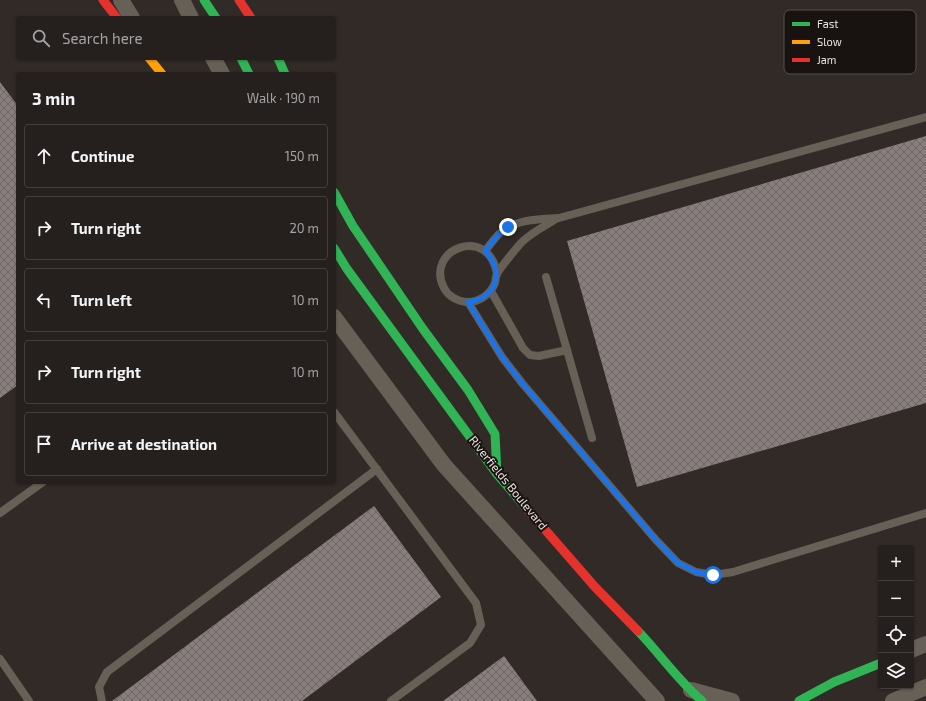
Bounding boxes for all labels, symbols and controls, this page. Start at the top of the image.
legend [784,10,916,74]
search box [16,16,336,60]
text: Fast [817,17,839,30]
icon: search [30,27,52,49]
text: Search here [62,29,143,47]
text: Slow [817,35,842,48]
text: Jam [817,53,836,66]
text: 3 min [32,88,75,108]
text: Walk · 190 m [247,90,320,106]
icon: ahead [33,145,55,167]
text: Continue [71,147,134,165]
text: 150 m [285,148,319,164]
icon: right [33,217,55,239]
route end [499,218,517,236]
text: Turn right [71,219,141,237]
text: 20 m [290,220,319,236]
icon: left [33,289,55,311]
text: Turn left [71,291,132,309]
text: 10 m [292,292,319,308]
icon: right [33,361,55,383]
text: Turn right [71,363,141,381]
text: 10 m [292,364,319,380]
icon: arrive [33,433,55,455]
street label: Riverfields Boulevard [467,433,551,532]
text: Arrive at destination [71,435,217,453]
map controls [878,545,914,689]
button: + [878,545,914,581]
route start [704,566,722,584]
button: − [878,581,914,617]
button: locate [878,617,914,653]
button: layers [878,653,914,689]

